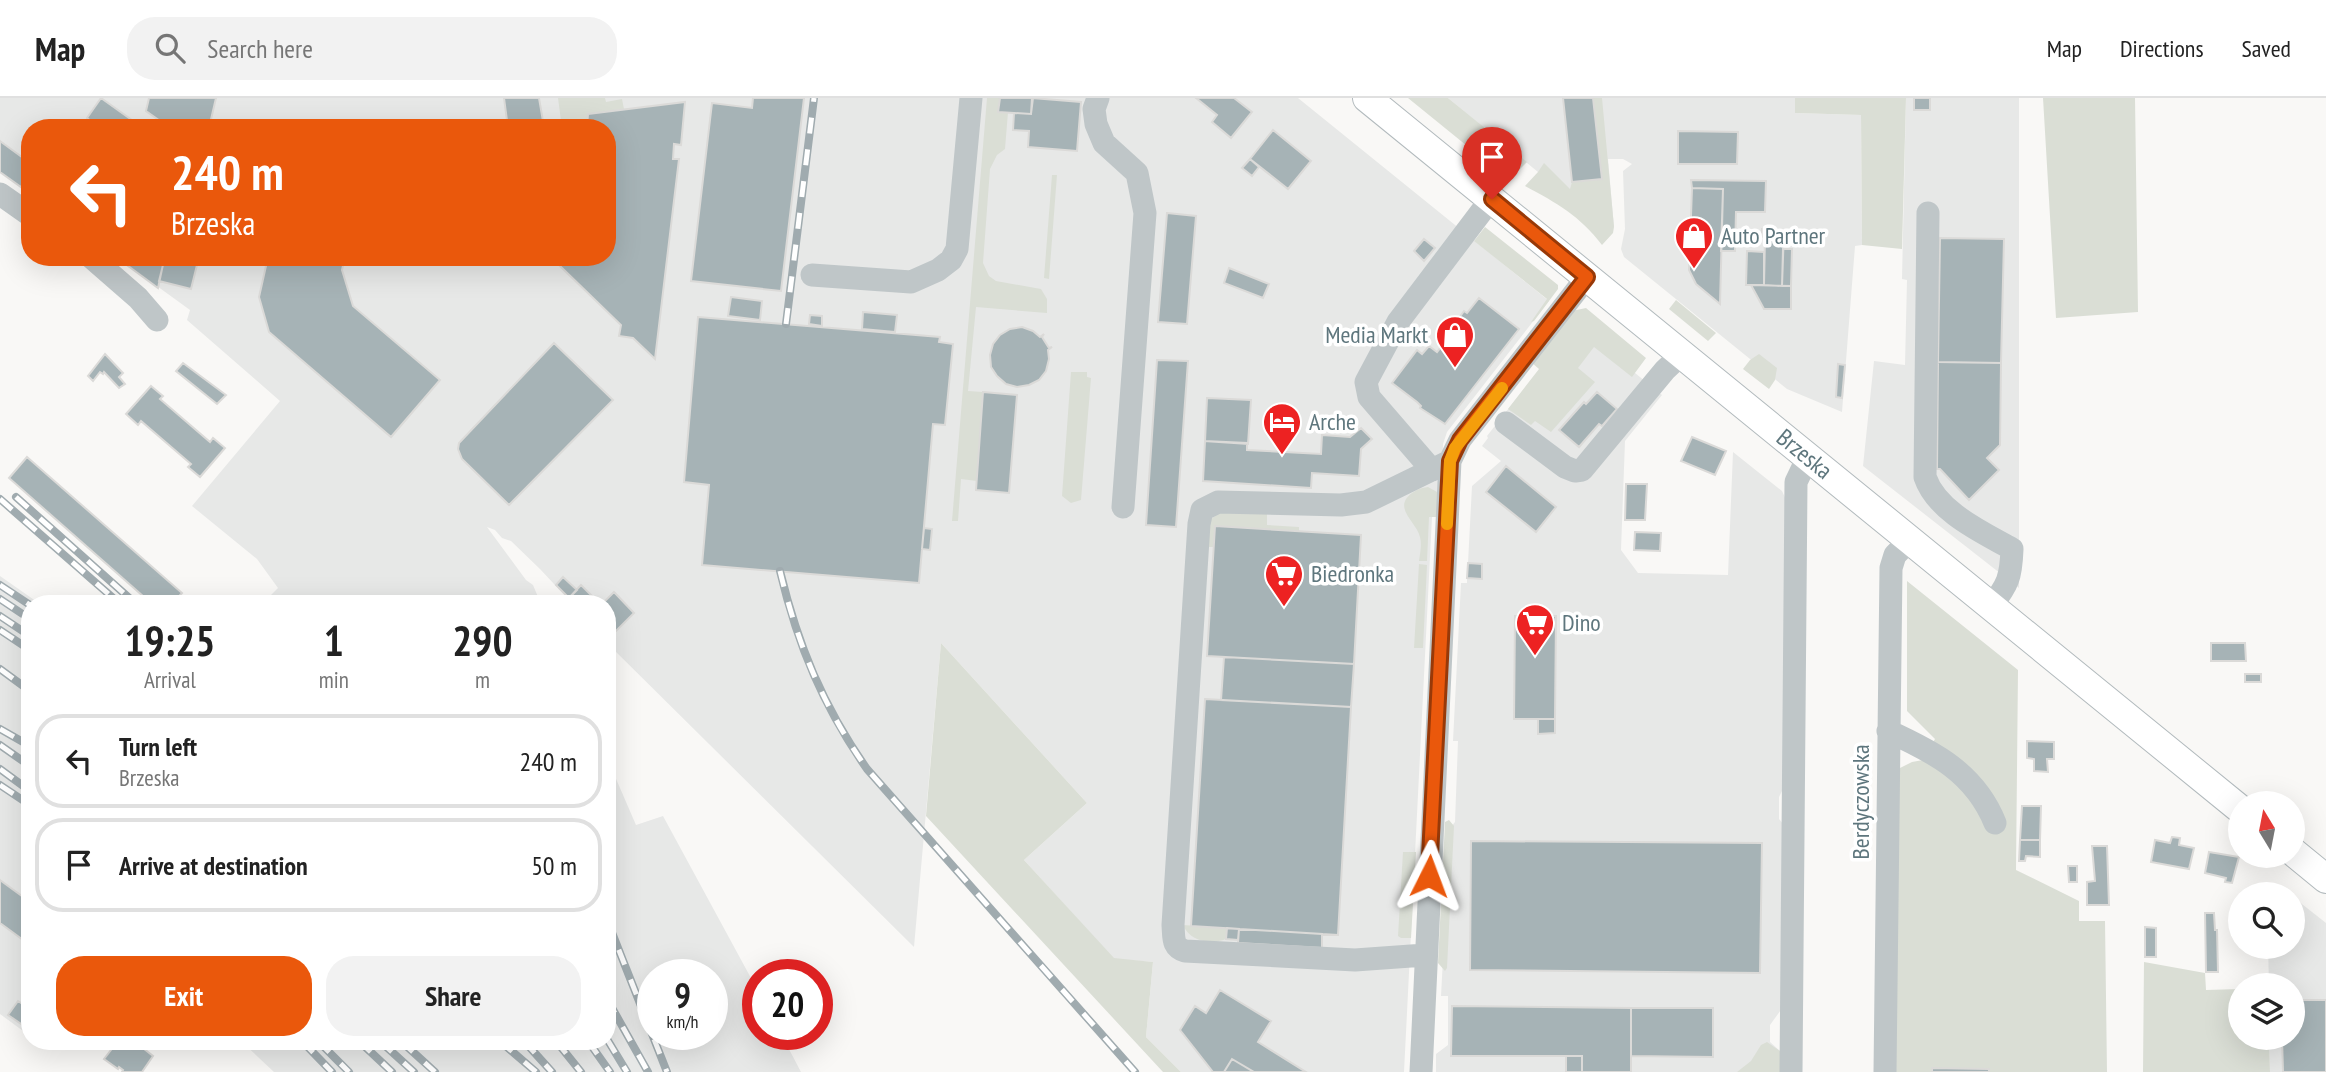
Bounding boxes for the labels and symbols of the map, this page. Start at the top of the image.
pin [1462,127,1522,199]
shop icon: Auto Partner [1673,215,1715,270]
place label: Auto Partner [1721,220,1826,251]
shop icon: Media Markt [1434,314,1476,369]
place label: Media Markt [1325,319,1428,350]
hotel icon: Arche [1261,401,1303,456]
place label: Arche [1309,406,1356,437]
street label: Brzeska [1770,422,1839,486]
supermarket icon: Biedronka [1263,553,1305,608]
place label: Biedronka [1311,558,1394,589]
supermarket icon: Dino [1514,602,1556,657]
place label: Dino [1562,607,1601,638]
street label: Berdyczowska [1845,744,1876,860]
north arrow [2228,791,2305,868]
position arrow [1392,839,1466,913]
speed limit sign: 20 [742,959,833,1050]

